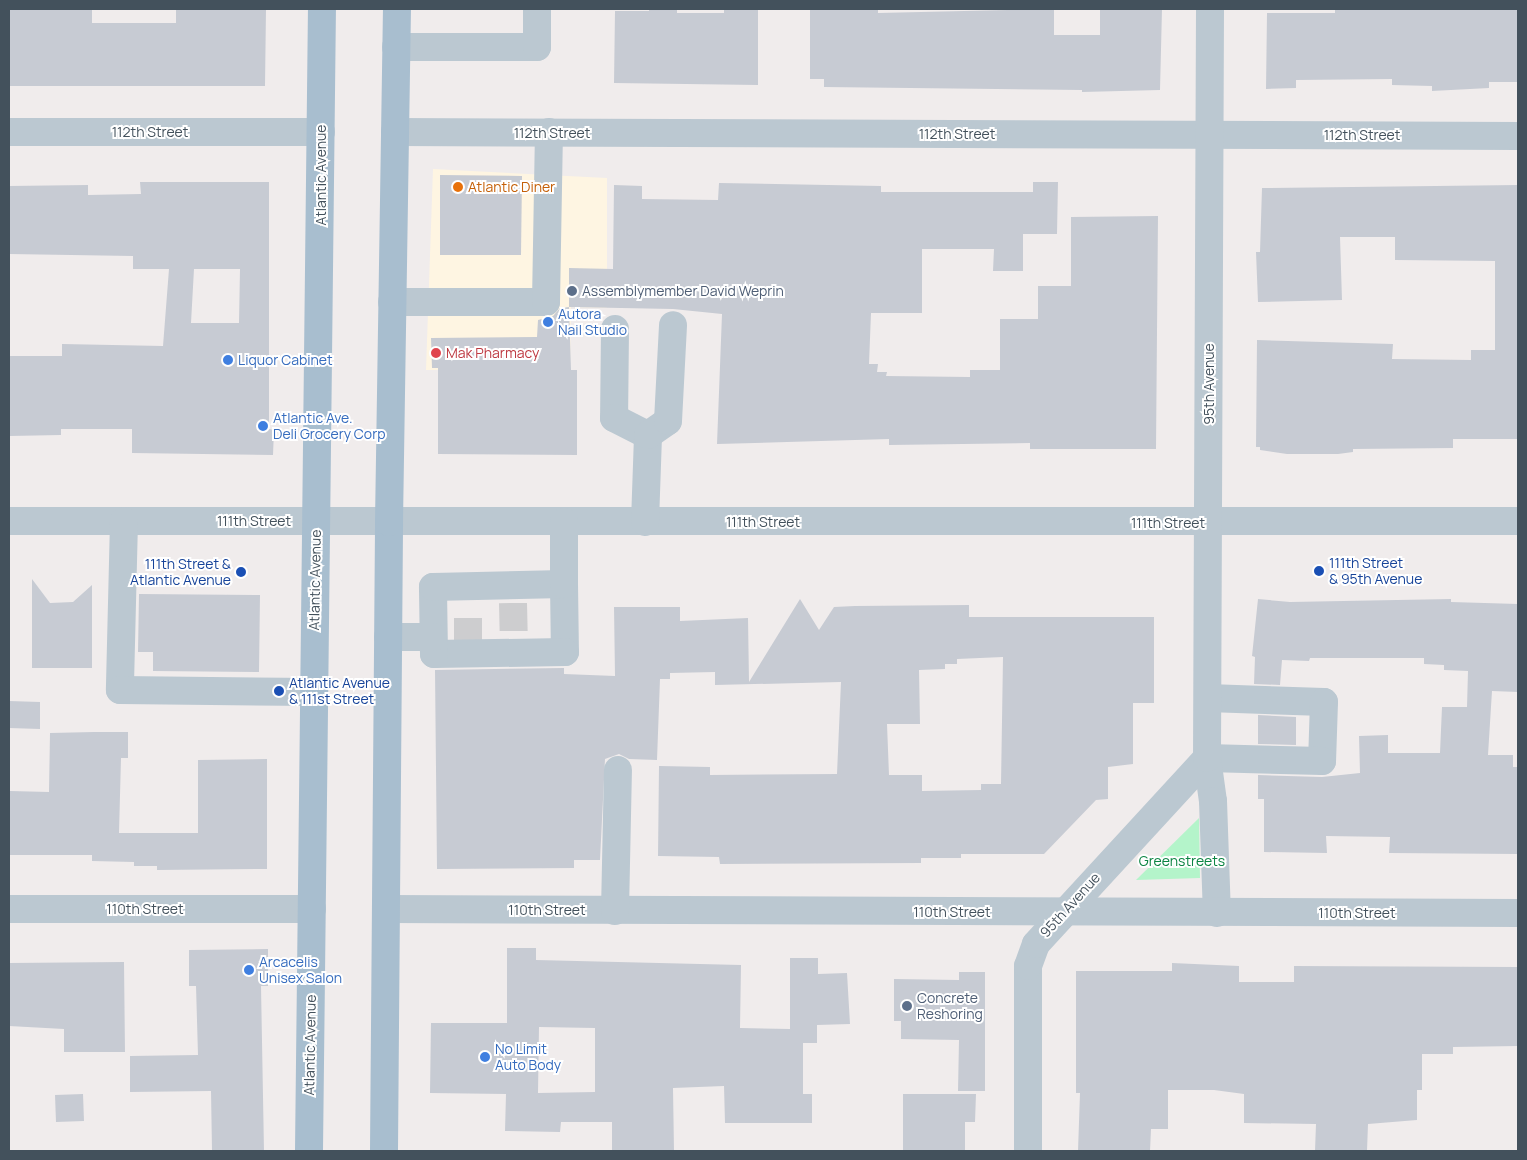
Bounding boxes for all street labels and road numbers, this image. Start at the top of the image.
street label: 112th Street [112,124,188,140]
street label: Atlantic Avenue [313,125,329,225]
street label: 112th Street [514,125,590,141]
street label: 112th Street [919,126,995,142]
street label: 112th Street [1324,127,1400,143]
street label: 95th Avenue [1201,343,1217,425]
street label: 111th Street [217,513,291,529]
street label: 111th Street [726,514,800,530]
street label: 111th Street [1131,515,1205,531]
street label: Atlantic Avenue [306,529,324,631]
street label: 95th Avenue [1037,869,1103,941]
street label: 110th Street [106,901,184,917]
street label: 110th Street [508,902,586,918]
street label: 110th Street [913,904,991,920]
street label: 110th Street [1318,905,1396,921]
street label: Atlantic Avenue [301,994,319,1096]

